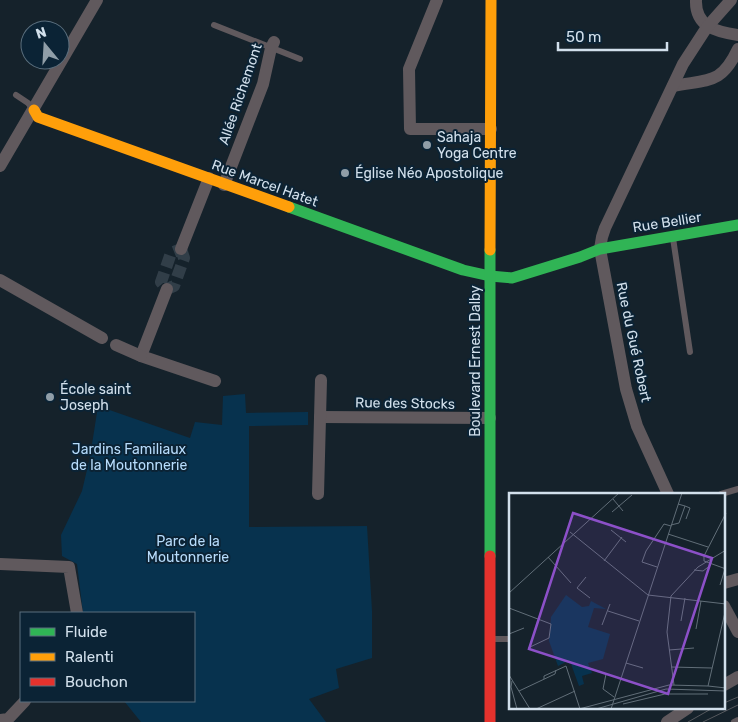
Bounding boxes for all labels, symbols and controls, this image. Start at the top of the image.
north arrow [20,20,70,70]
scale bar [558,20,667,52]
text: N [34,23,49,43]
text: 50 m [566,28,601,46]
street label: Allée Richemont [215,41,266,147]
place label: Sahaja Yoga Centre [437,129,517,162]
marker: Sahaja Yoga Centre [421,139,433,151]
street label: Rue Marcel Hatet [209,156,321,211]
place label: Église Néo Apostolique [355,164,504,182]
marker: Église Néo Apostolique [339,167,351,179]
street label: Rue Bellier [631,209,703,236]
street label: Rue du Gué Robert [612,280,655,404]
street label: Boulevard Ernest Dalby [467,285,484,437]
place label: École saint Joseph [60,380,131,414]
marker: École saint Joseph [44,391,56,403]
street label: Rue des Stocks [355,394,455,413]
park label: Jardins Familiaux de la Moutonnerie [71,441,187,474]
inset map [509,493,726,710]
park label: Parc de la Moutonnerie [147,533,229,566]
legend [20,612,195,702]
text: Fluide [65,623,107,641]
text: Ralenti [65,648,114,666]
text: Bouchon [65,673,128,691]

